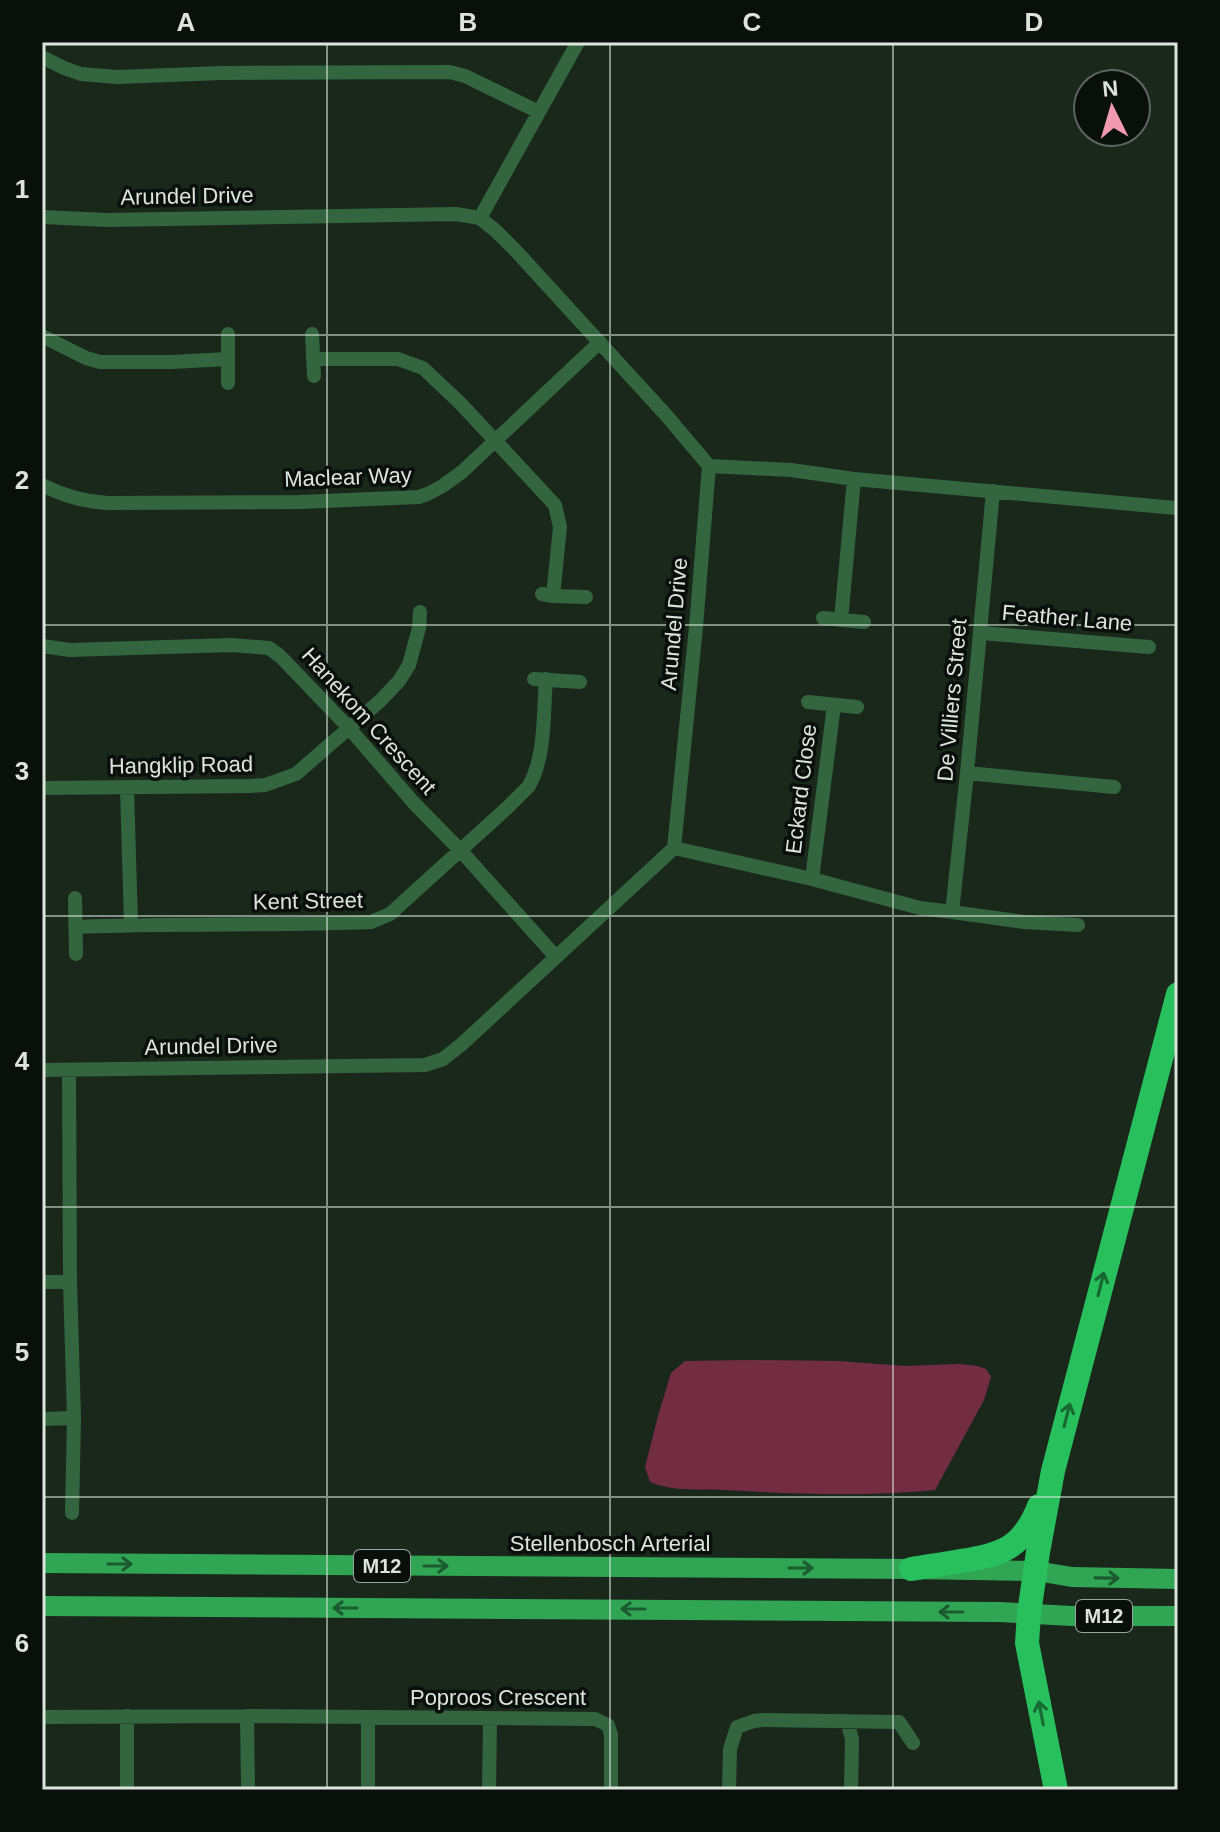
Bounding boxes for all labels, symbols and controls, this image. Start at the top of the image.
text: A [177,7,196,37]
text: B [459,7,477,37]
text: C [743,7,762,37]
text: D [1025,7,1043,37]
north arrow [1072,68,1152,148]
text: N [1101,75,1119,102]
text: 1 [15,174,29,204]
street label: Arundel Drive [120,182,254,210]
street label: Maclear Way [284,462,412,492]
text: 2 [15,465,29,495]
street label: Arundel Drive [656,557,692,691]
street label: Feather Lane [1001,600,1133,636]
street label: De Villiers Street [932,618,972,782]
street label: Hanekom Crescent [297,643,441,799]
street label: Eckard Close [781,723,821,855]
street label: Hangklip Road [109,751,253,779]
text: 3 [15,756,29,786]
street label: Kent Street [253,888,363,914]
street label: Arundel Drive [144,1032,278,1060]
text: 4 [15,1046,30,1076]
one-way arrow [1094,1272,1109,1298]
text: 5 [15,1337,29,1367]
one-way arrow [1061,1403,1076,1429]
street label: Stellenbosch Arterial [510,1531,710,1556]
road number: M12 [354,1550,410,1582]
one-way arrow [106,1556,133,1572]
one-way arrow [422,1558,449,1574]
one-way arrow [787,1560,814,1576]
one-way arrow [1093,1570,1120,1585]
one-way arrow [332,1600,359,1616]
road number: M12 [1076,1600,1132,1632]
one-way arrow [620,1601,647,1617]
one-way arrow [938,1604,965,1619]
text: 6 [15,1628,29,1658]
street label: Poproos Crescent [410,1685,586,1710]
one-way arrow [1033,1701,1048,1727]

